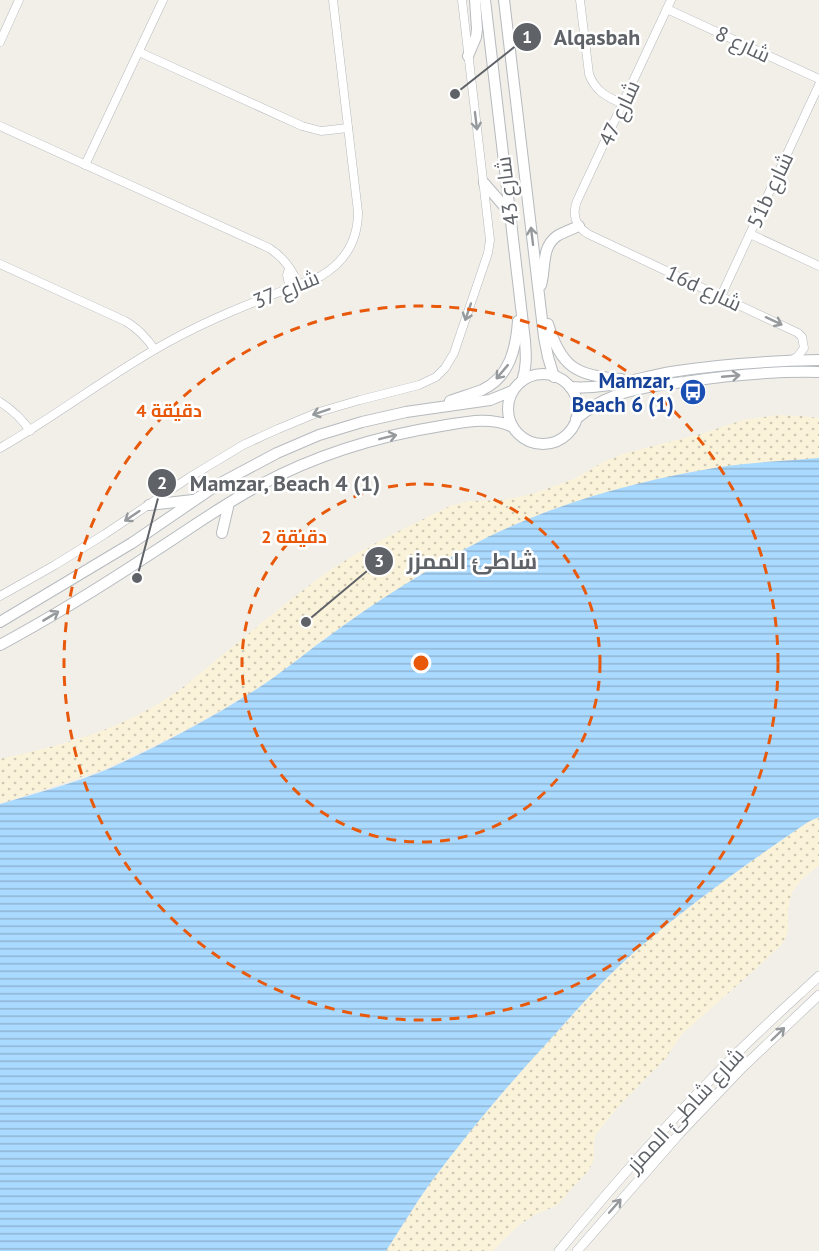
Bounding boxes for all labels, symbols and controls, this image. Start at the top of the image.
callout: Alqasbah [512,17,653,57]
street label: شارع 8 [711,20,775,69]
text: Alqasbah [554,23,640,51]
text: 1 [522,25,532,48]
street label: شارع 47 [592,76,647,150]
one-way arrow [471,110,482,130]
street label: 51b شارع [741,148,800,233]
street label: شارع 43 [489,155,526,227]
one-way arrow [526,227,537,247]
street label: 16d شارع [661,259,746,318]
street label: شارع 37 [249,264,324,315]
one-way arrow [462,302,473,320]
one-way arrow [764,316,782,328]
one-way arrow [495,364,509,379]
place label: Mamzar, Beach 6 (1) [572,367,674,418]
one-way arrow [721,370,741,381]
bus stop icon: Mamzar, Beach 6 (1) [678,377,708,407]
text: 4 دقيقة [136,399,202,422]
one-way arrow [312,407,331,418]
one-way arrow [378,430,397,442]
callout: Mamzar, Beach 4 (1) [147,463,392,503]
text: Mamzar, Beach 4 (1) [190,469,380,497]
text: 2 [157,471,167,494]
one-way arrow [125,510,141,522]
text: 2 دقيقة [261,525,327,548]
callout: شاطئ الممزر [364,541,549,581]
text: شاطئ الممزر [406,547,537,575]
text: 3 [374,549,384,572]
one-way arrow [42,610,59,622]
centre of rings [411,653,431,673]
one-way arrow [770,1028,785,1042]
street label: شارع شاطئ الممزر [619,1042,751,1180]
one-way arrow [608,1199,622,1214]

